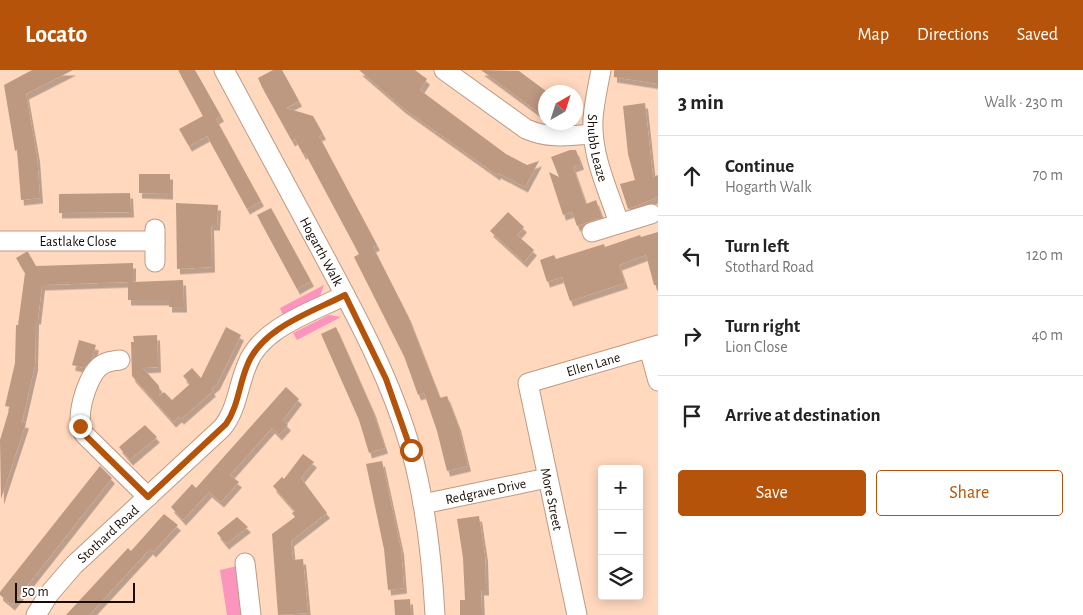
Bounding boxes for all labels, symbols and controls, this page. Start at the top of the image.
text: Locato [25,23,87,47]
text: Map [858,26,889,44]
text: Directions [917,26,989,44]
text: Saved [1017,26,1058,44]
north arrow [538,85,583,130]
text: 3 min [678,92,724,113]
text: Walk · 230 m [984,94,1063,110]
street label: Shubb Leaze [585,114,610,184]
text: Continue [725,157,794,176]
icon: ahead [678,162,706,190]
text: 70 m [1032,167,1063,183]
text: Hogarth Walk [725,179,812,195]
street label: Hogarth Walk [297,215,345,289]
street label: Eastlake Close [40,235,116,249]
text: Turn left [725,237,789,256]
icon: left [678,242,706,270]
text: 120 m [1026,247,1063,263]
text: Stothard Road [725,259,814,275]
text: Turn right [725,317,800,336]
icon: right [678,322,706,350]
text: 40 m [1031,327,1063,343]
text: Lion Close [725,339,788,355]
street label: Ellen Lane [565,350,622,379]
icon: arrive [678,402,706,430]
text: Arrive at destination [725,406,881,425]
route end [69,415,92,438]
route start [400,439,423,462]
map controls [598,465,643,600]
button: + [598,465,643,510]
street label: More Street [538,467,565,532]
button: Save [678,470,866,516]
button: Share [876,470,1063,516]
street label: Redgrave Drive [444,477,528,507]
street label: Stothard Road [75,503,142,566]
button: − [598,510,643,555]
button: layers [598,555,643,600]
scale bar [15,580,135,603]
text: 50 m [22,585,49,599]

